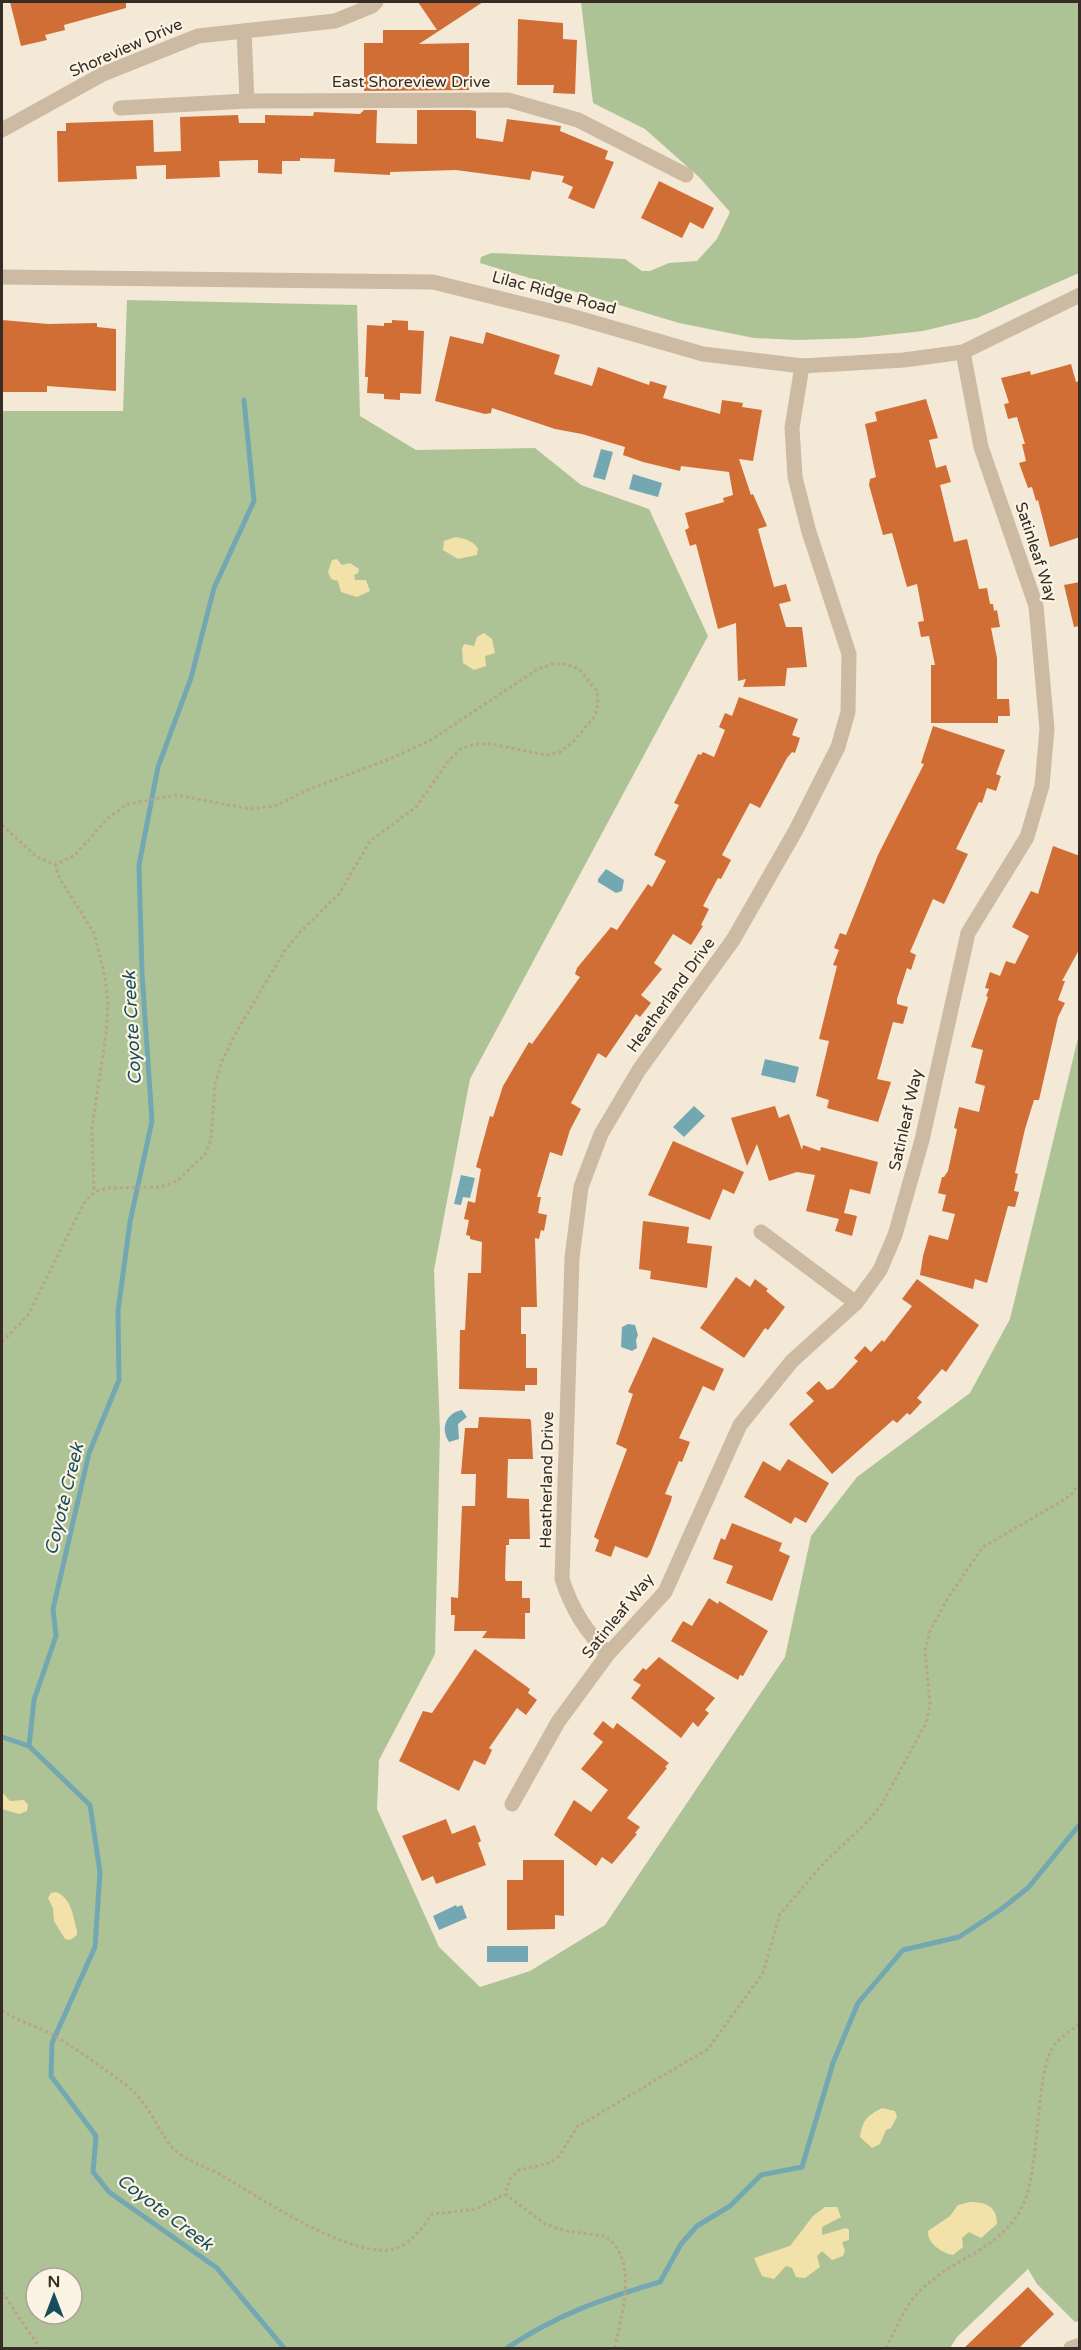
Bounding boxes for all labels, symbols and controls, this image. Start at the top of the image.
street label: Shoreview Drive [66,14,186,82]
street label: East Shoreview Drive [332,72,490,92]
street label: Lilac Ridge Road [490,267,618,319]
street label: Satinleaf Way [1010,500,1062,605]
street label: Heatherland Drive [623,934,719,1056]
water label: Coyote Creek [118,969,146,1086]
street label: Satinleaf Way [885,1067,927,1173]
street label: Heatherland Drive [536,1411,558,1549]
water label: Coyote Creek [40,1440,89,1557]
street label: Satinleaf Way [578,1569,659,1663]
water label: Coyote Creek [113,2169,218,2256]
north arrow [24,2266,84,2326]
text: N [48,2272,60,2292]

